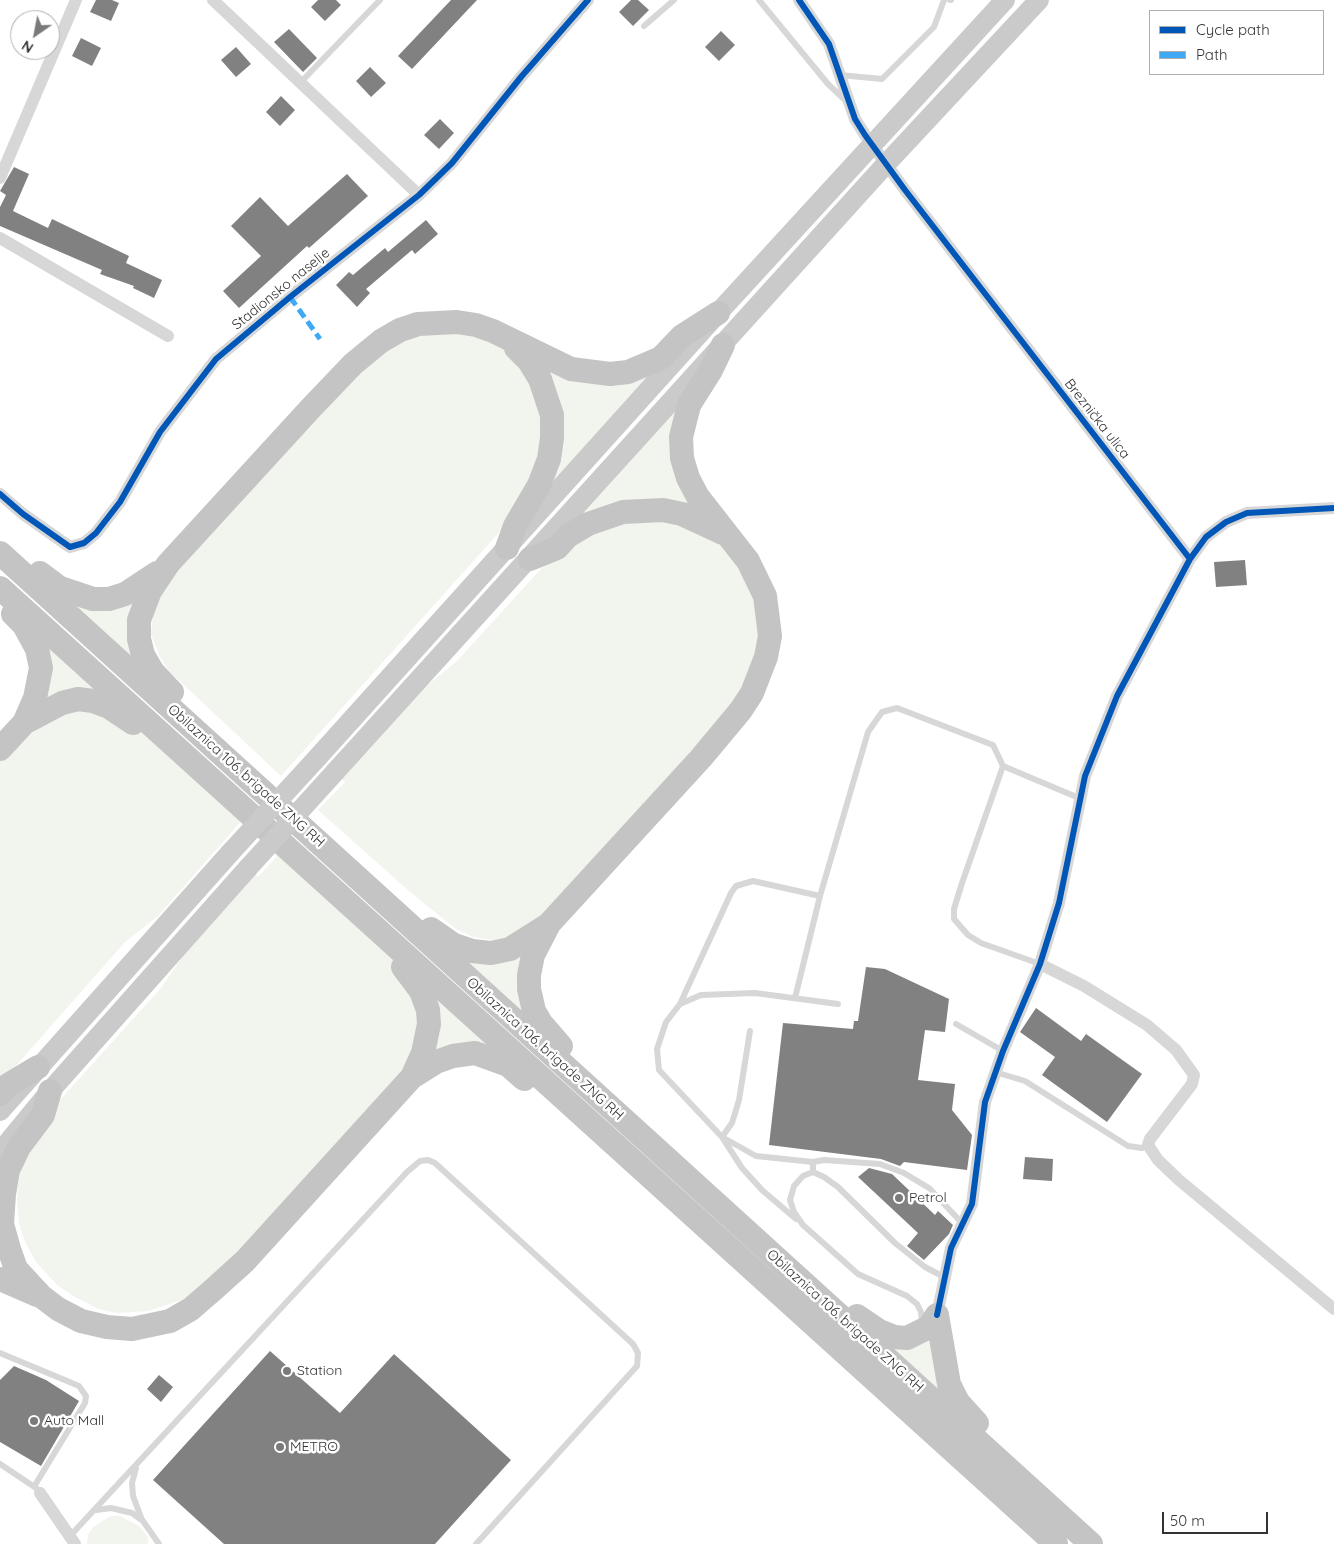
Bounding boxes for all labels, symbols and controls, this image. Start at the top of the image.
north arrow [10,10,60,60]
legend [1149,10,1324,75]
text: Cycle path [1196,20,1270,39]
text: N [18,36,37,57]
text: Path [1196,45,1228,64]
street label: Stadionsko naselje [229,244,333,334]
street label: Breznička ulica [1061,376,1133,462]
street label: Obilaznica 106. brigade ZNG RH [164,701,328,851]
street label: Obilaznica 106. brigade ZNG RH [463,974,627,1124]
place label: Petrol [909,1190,947,1206]
marker: Petrol [893,1192,905,1204]
street label: Obilaznica 106. brigade ZNG RH [763,1246,927,1396]
place label: Station [297,1363,342,1379]
marker: Station [281,1365,293,1377]
place label: Auto Mall [44,1413,104,1429]
marker: Auto Mall [28,1415,40,1427]
place label: METRO [290,1439,338,1455]
marker: METRO [274,1441,286,1453]
scale bar [1164,1502,1270,1534]
text: 50 m [1170,1511,1205,1530]

